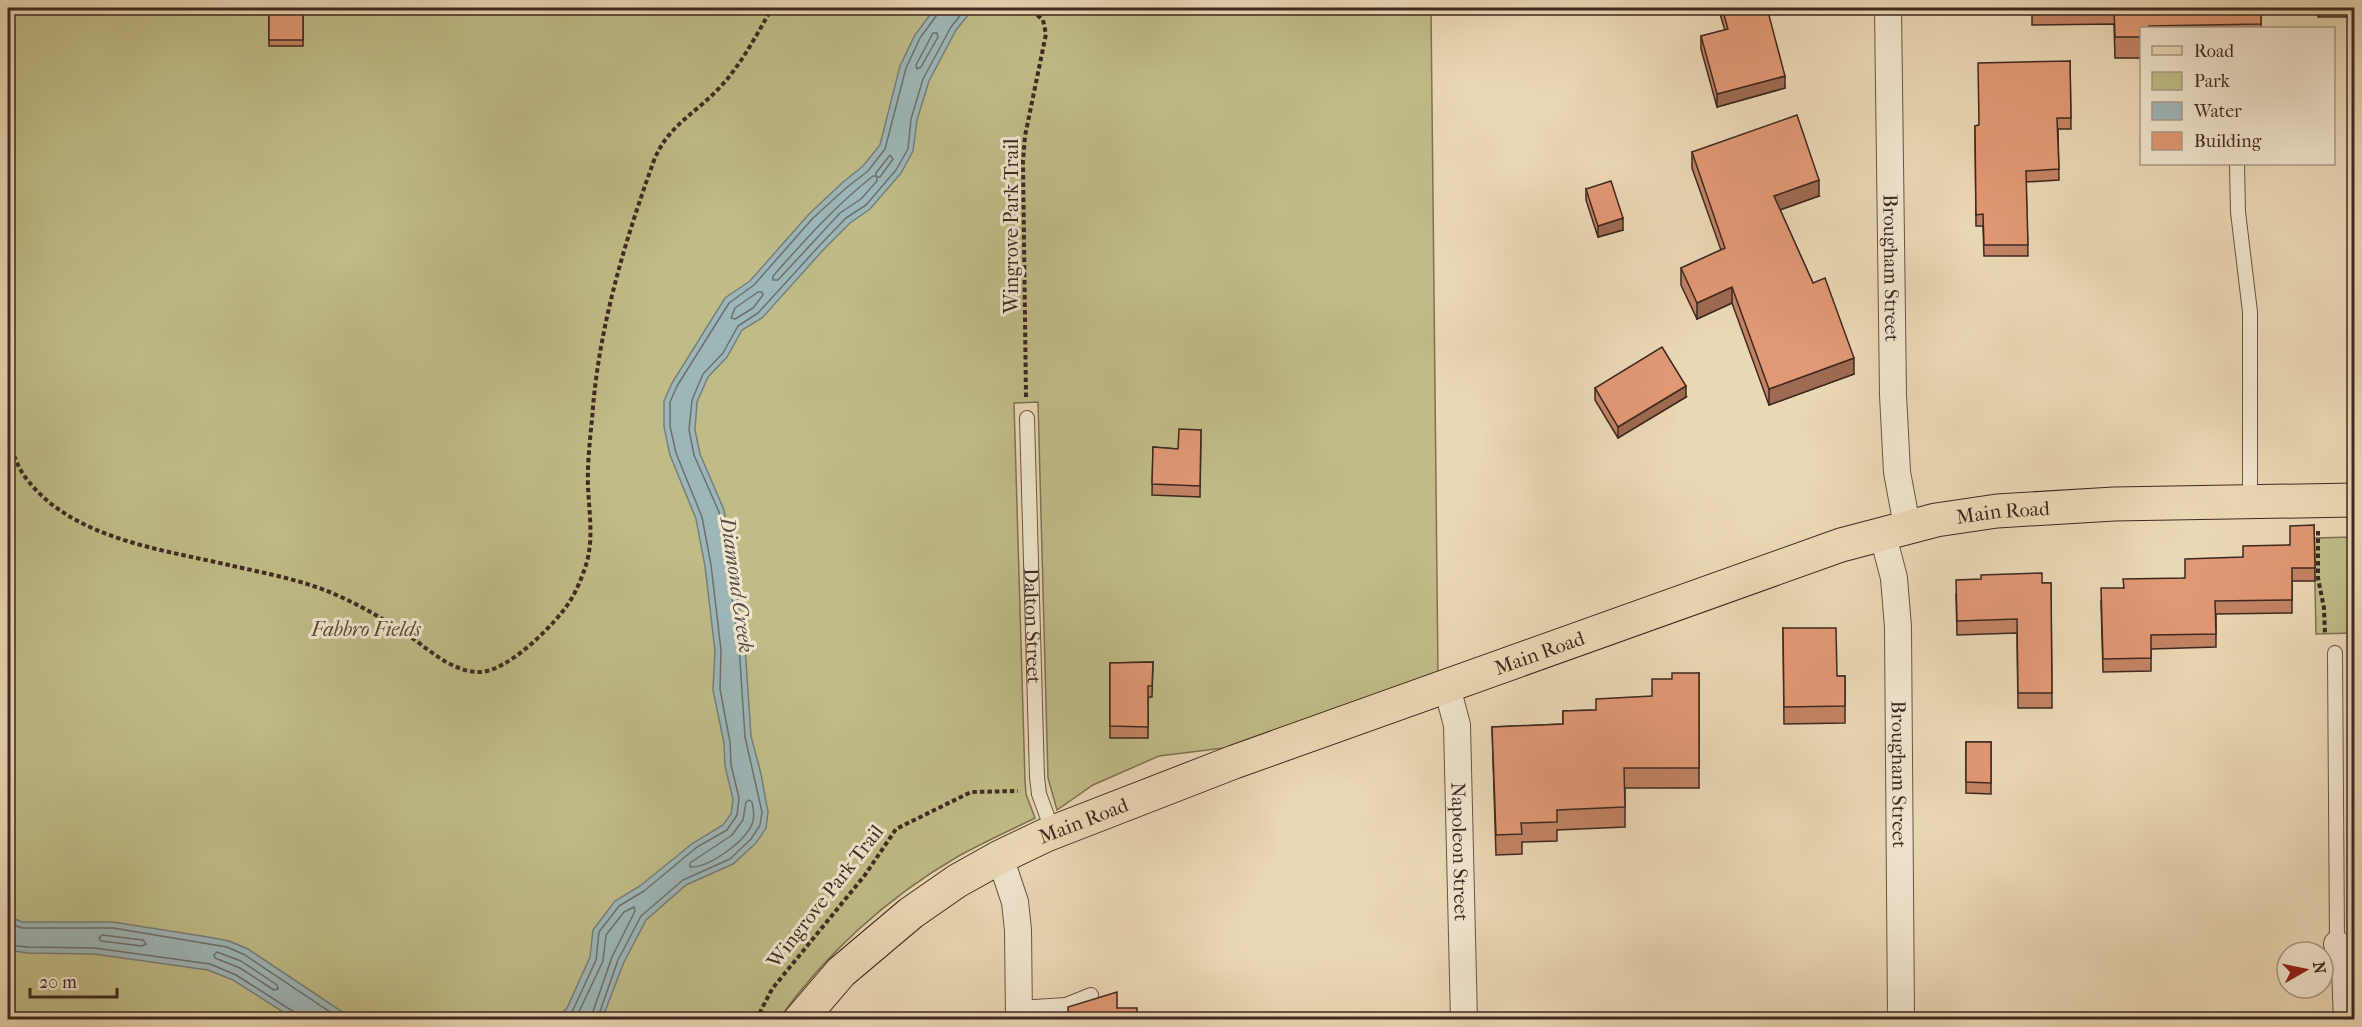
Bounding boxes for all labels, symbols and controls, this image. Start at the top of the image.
legend [2140,27,2335,165]
text: Road [2194,41,2234,62]
text: Park [2194,71,2231,92]
text: Water [2193,101,2242,122]
text: Building [2194,131,2262,152]
street label: Wingrove Park Trail [1000,138,1023,315]
street label: Brougham Street [1878,194,1903,342]
street label: Main Road [1955,497,2052,529]
water label: Diamond Creek [715,514,758,654]
street label: Dalton Street [1019,568,1045,684]
park label: Fabbro Fields [310,618,421,641]
street label: Main Road [1492,626,1589,680]
street label: Brougham Street [1887,700,1911,848]
street label: Napoleon Street [1446,782,1473,921]
street label: Main Road [1036,793,1133,849]
street label: Wingrove Park Trail [762,820,889,973]
north arrow [2275,940,2335,1000]
text: N [2309,960,2330,976]
scale bar [30,961,117,999]
text: 20 m [39,972,77,993]

